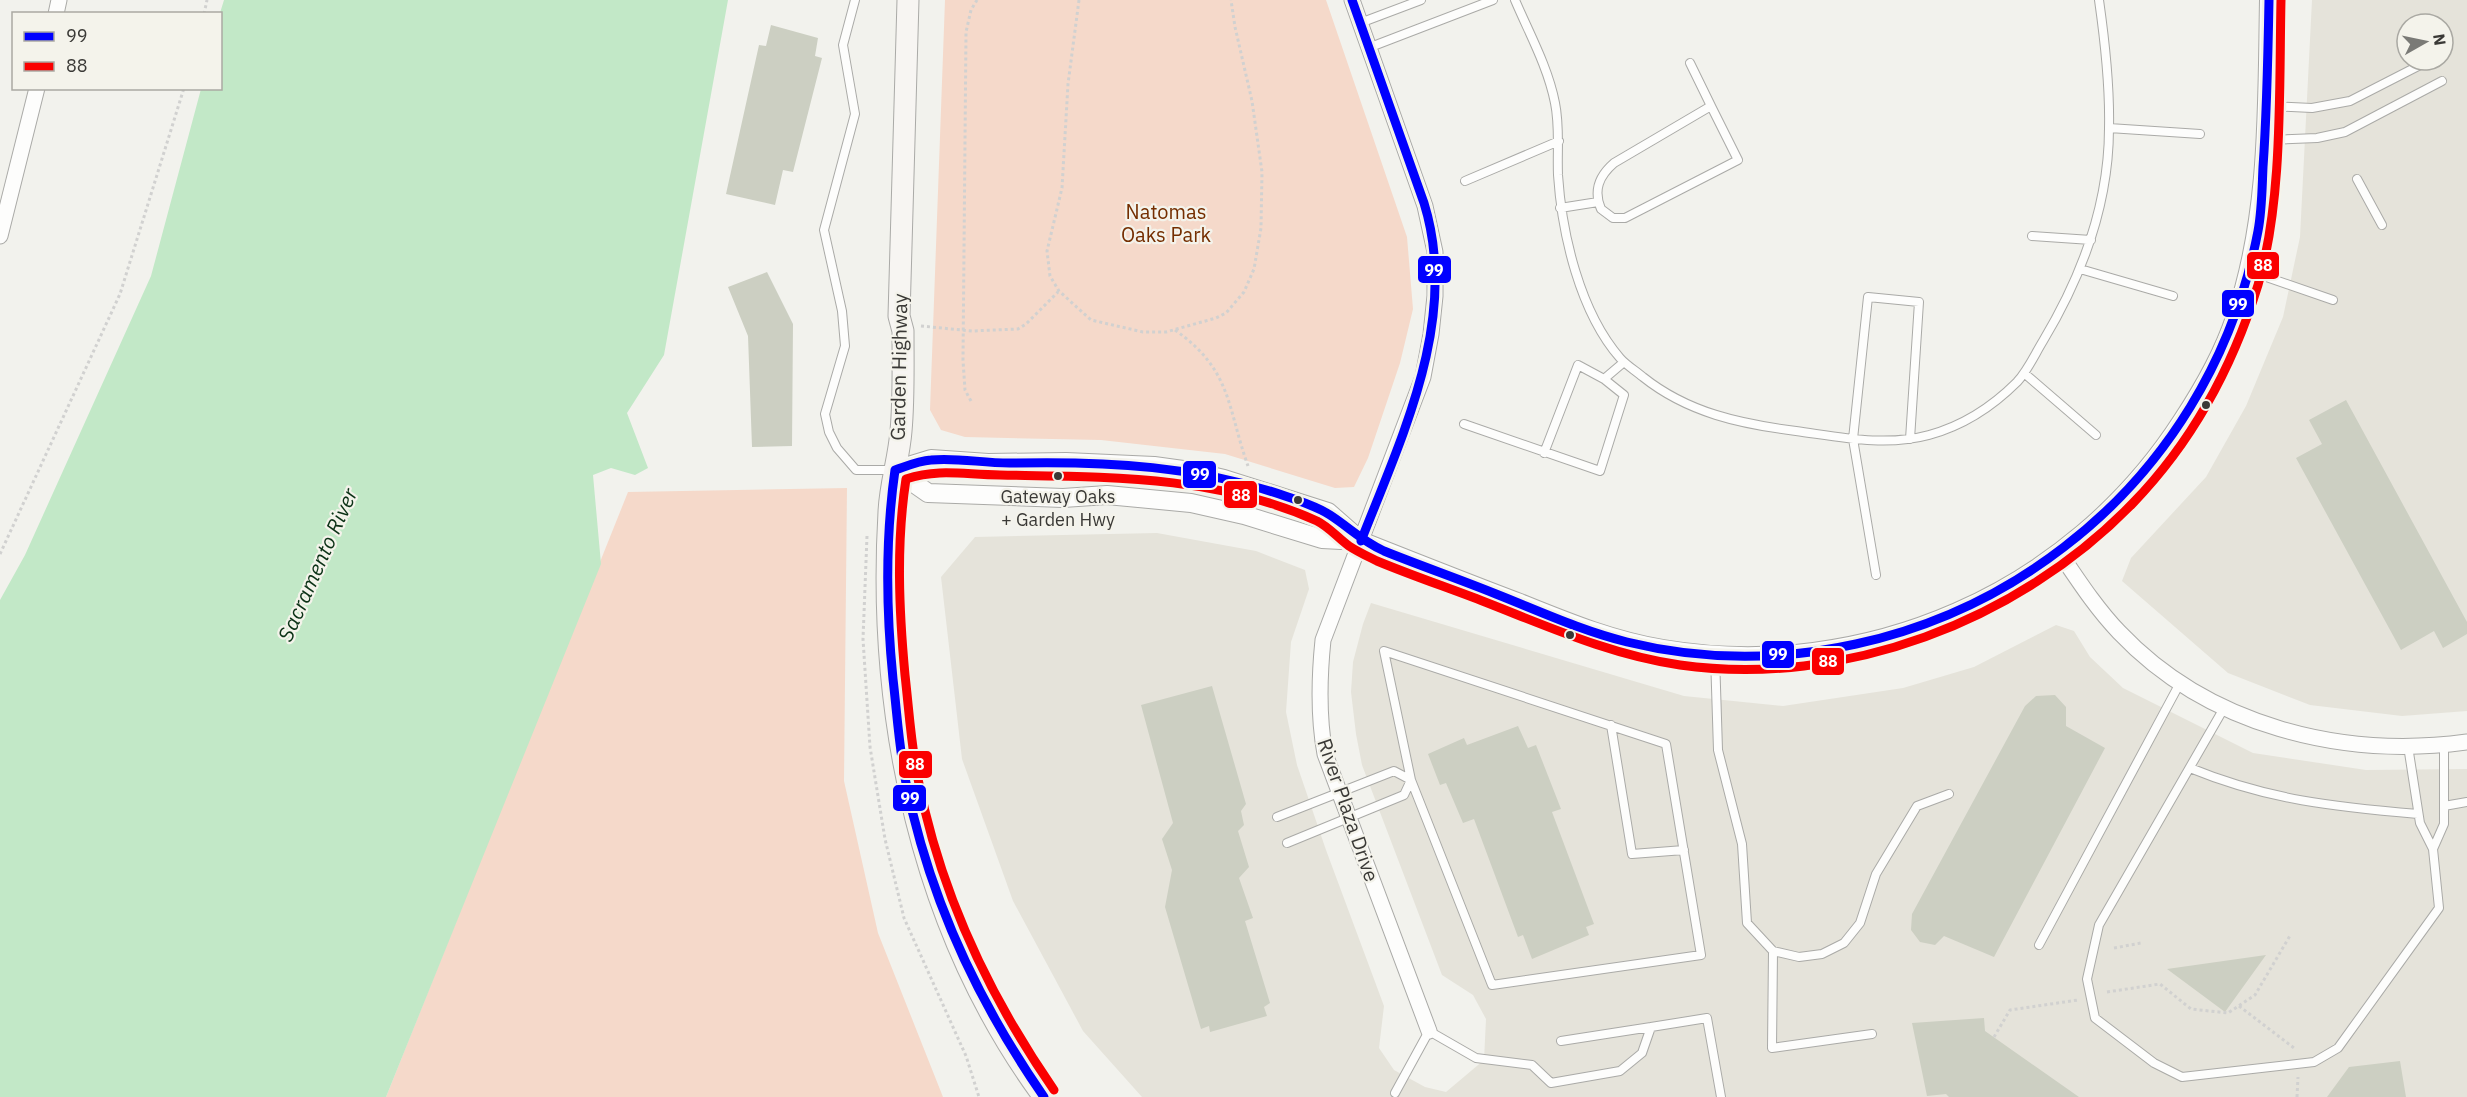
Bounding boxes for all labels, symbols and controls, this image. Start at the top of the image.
legend [12,12,222,90]
north arrow [2395,12,2455,72]
text: 99 [66,24,88,47]
text: N [2429,32,2451,47]
text: 88 [66,54,88,77]
park label: Natomas Oaks Park [1121,198,1212,248]
line badge: 88 [2246,251,2280,280]
line badge: 99 [1417,255,1452,284]
text: 88 [2253,255,2273,275]
text: 99 [1424,260,1444,280]
line badge: 99 [2221,289,2255,318]
street label: Garden Highway [884,293,913,441]
text: 99 [2228,294,2248,314]
unlabelled marker [2200,399,2212,411]
line badge: 99 [1182,460,1217,489]
text: 99 [1190,464,1210,484]
marker: Gateway Oaks + Garden Hwy [1052,470,1064,482]
line badge: 88 [1223,480,1258,509]
water label: Sacramento River [271,482,364,646]
place label: Gateway Oaks + Garden Hwy [1000,485,1116,531]
text: 88 [1231,485,1251,505]
unlabelled marker [1292,494,1304,506]
unlabelled marker [1564,629,1576,641]
line badge: 99 [1761,640,1795,669]
text: 99 [1768,644,1788,664]
line badge: 88 [1811,647,1845,676]
text: 88 [1818,651,1838,671]
street label: River Plaza Drive [1311,735,1386,885]
line badge: 88 [898,750,933,779]
text: 88 [905,754,925,774]
line badge: 99 [892,784,927,812]
text: 99 [900,788,920,808]

